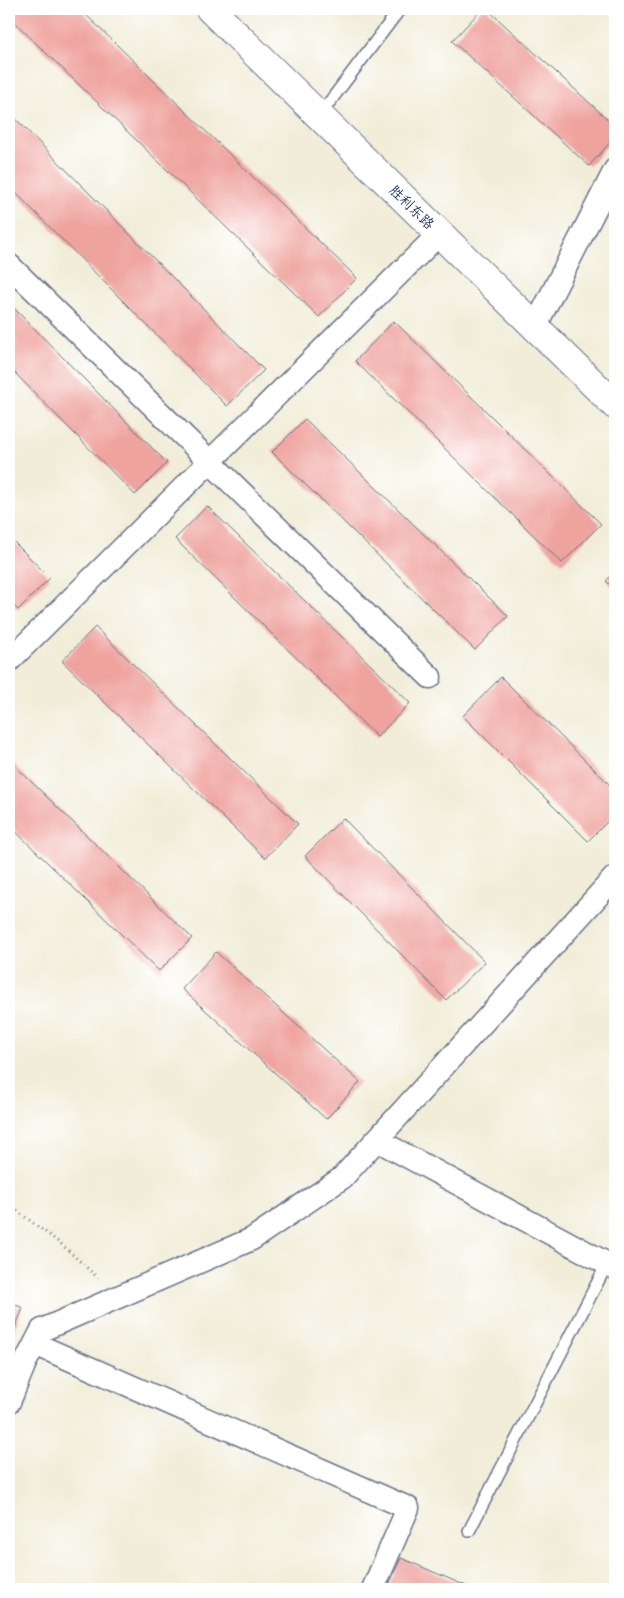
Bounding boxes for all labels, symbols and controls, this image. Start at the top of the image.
street label: 胜利东路 [386,181,438,233]

